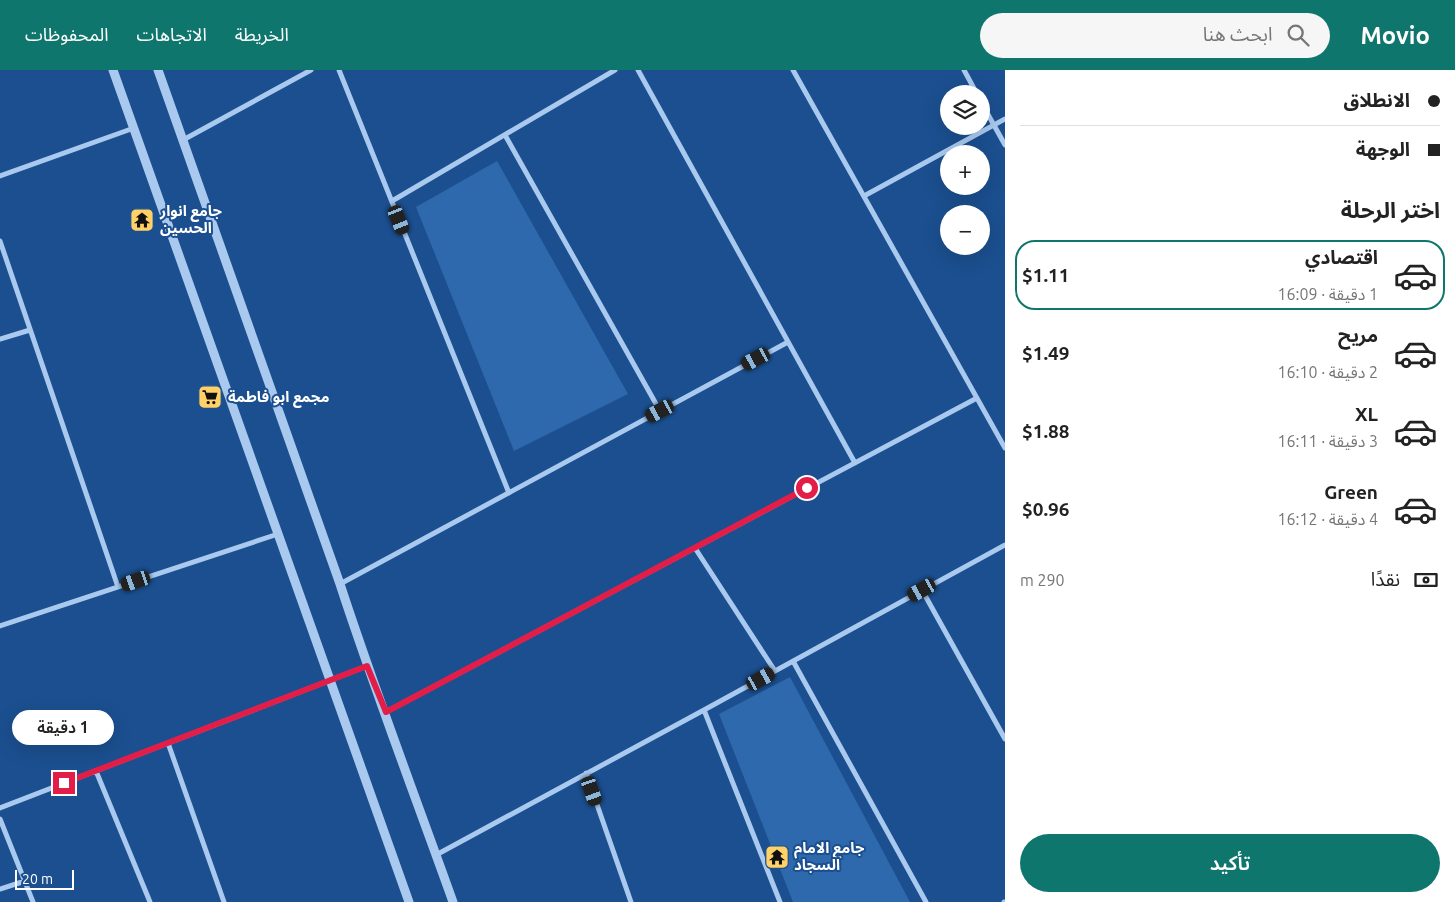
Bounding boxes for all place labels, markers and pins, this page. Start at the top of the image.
place label: جامع انوار الحسين [159,202,223,237]
temple icon: جامع انوار الحسين [129,207,155,233]
supermarket icon: مجمع ابو فاطمة [197,384,223,410]
place label: مجمع ابو فاطمة [228,388,329,408]
place label: جامع الامام السجاد [794,839,865,873]
temple icon: جامع الامام السجاد [764,844,790,870]

